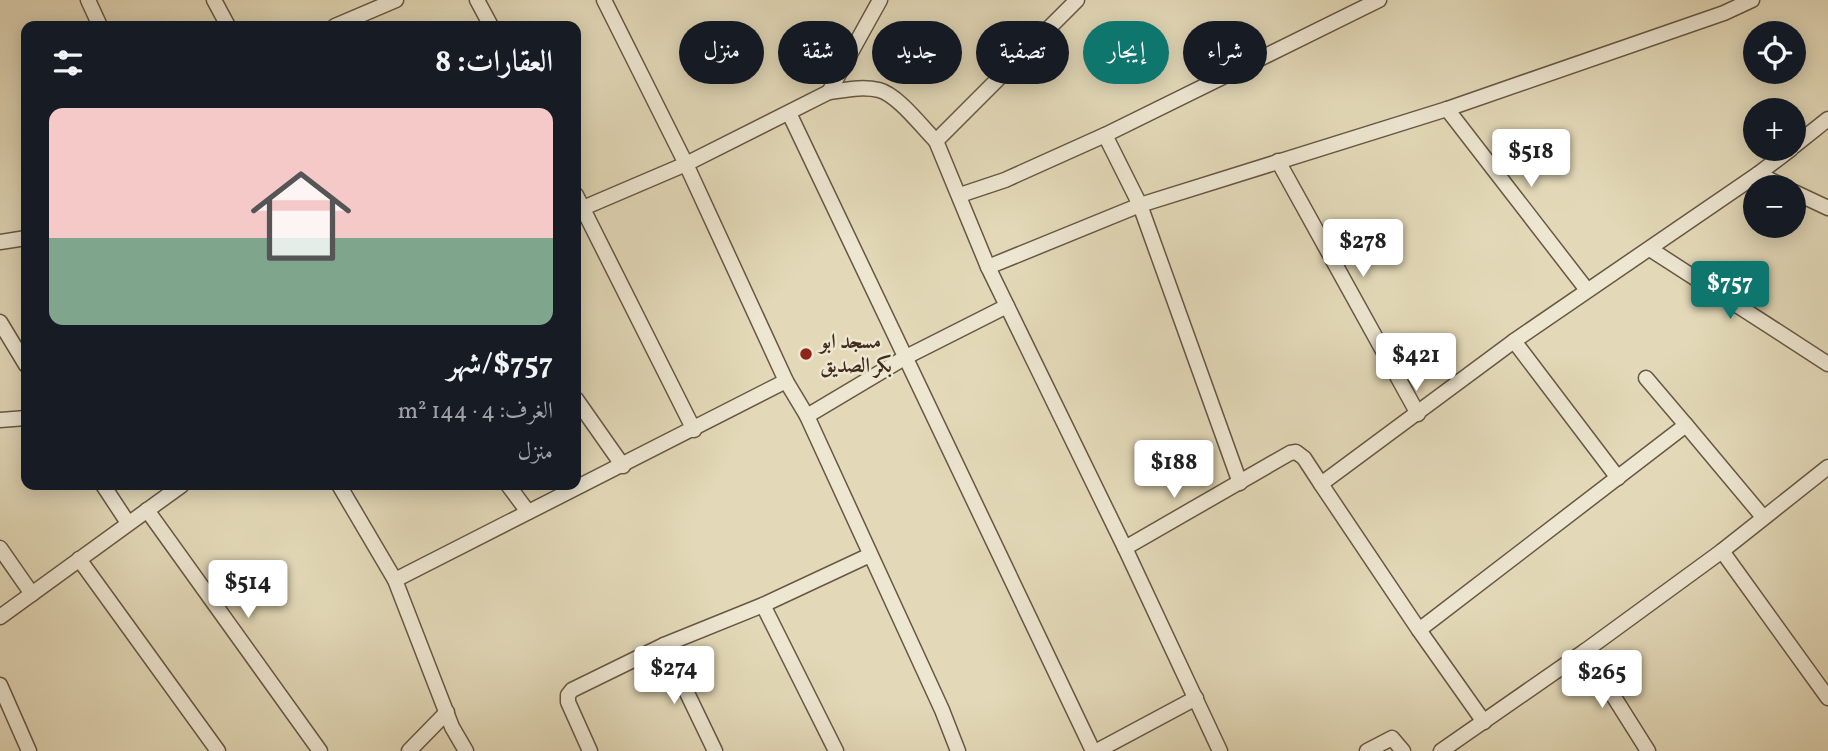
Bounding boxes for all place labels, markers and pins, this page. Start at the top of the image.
pin: $518 [1490,130,1572,189]
pin: $278 [1322,219,1404,279]
pin: $757 [1689,262,1771,321]
place label: مسجد ابو بكر الصديق [818,328,892,381]
pin: $421 [1375,334,1457,393]
marker: مسجد ابو بكر الصديق [798,346,814,362]
pin: $188 [1133,440,1215,500]
pin: $514 [207,560,289,620]
pin: $274 [633,646,715,706]
pin: $265 [1561,650,1643,710]

